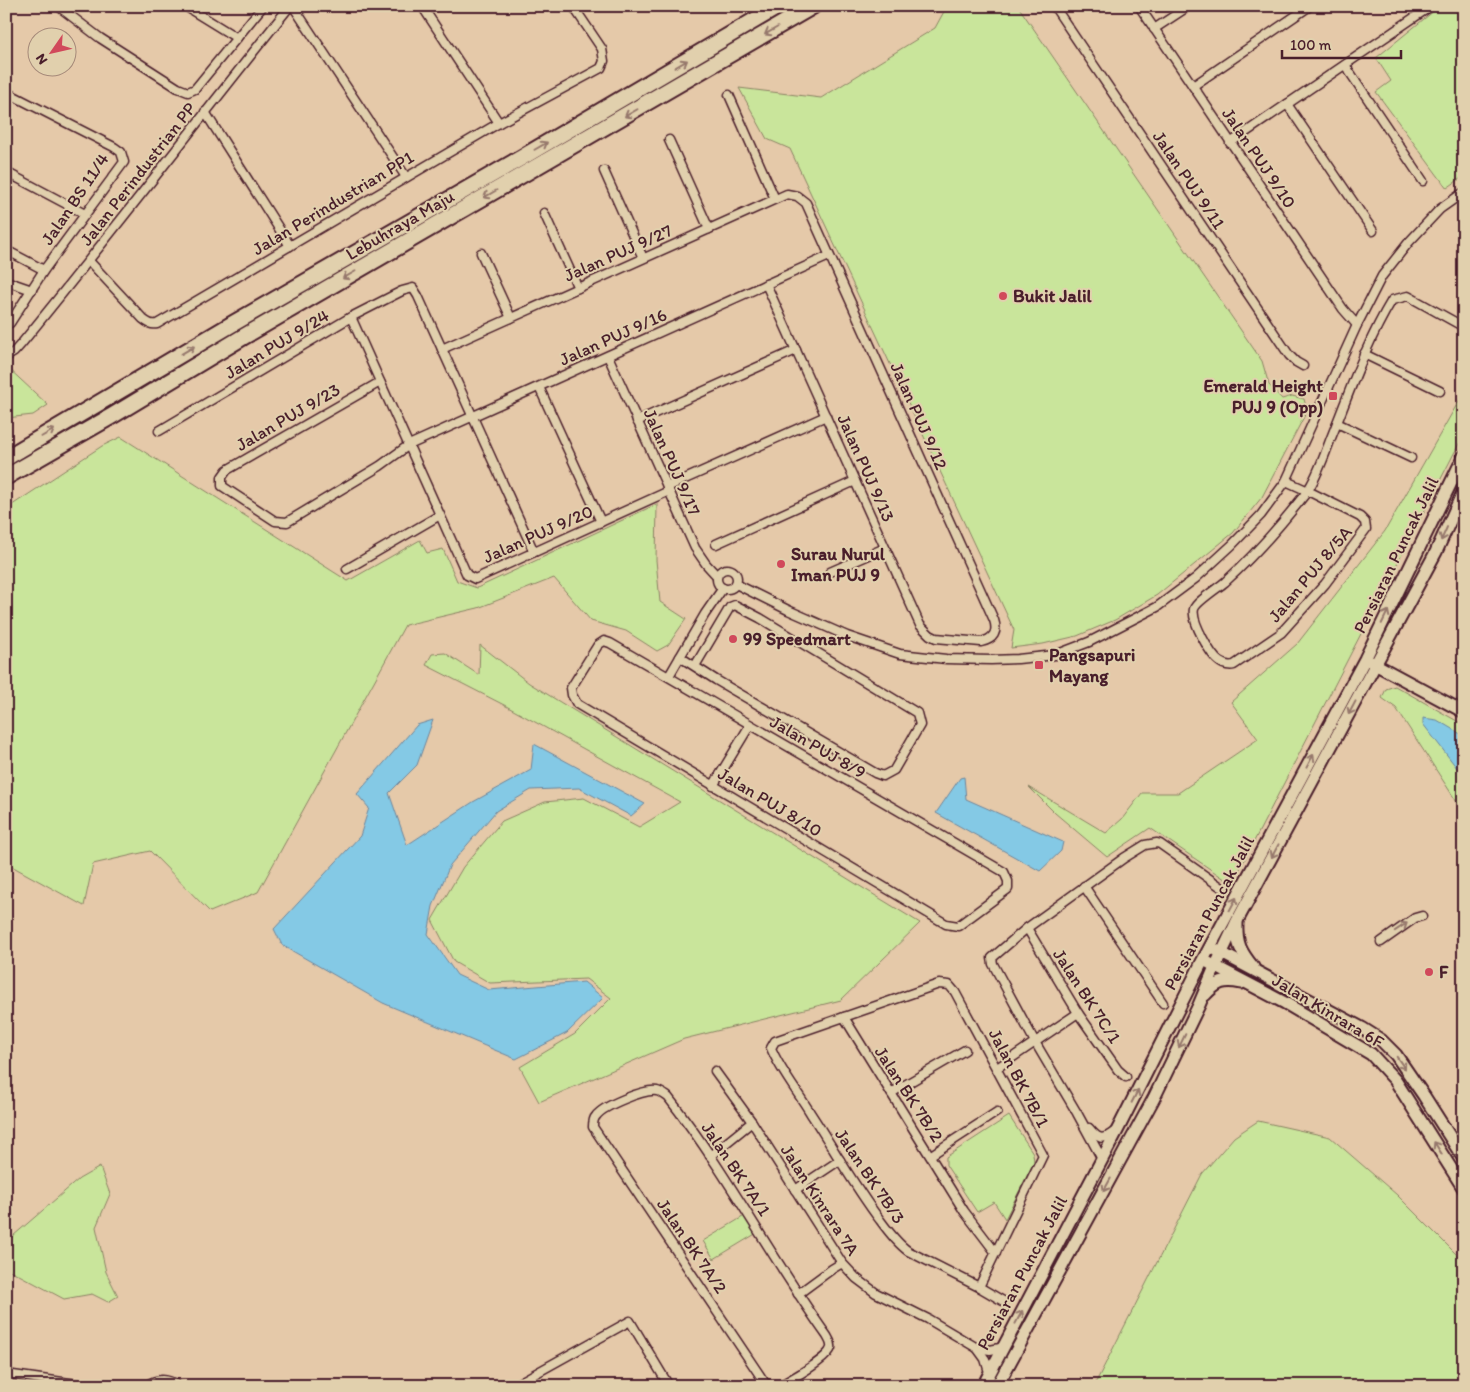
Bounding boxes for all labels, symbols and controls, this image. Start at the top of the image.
one-way arrow [764,26,779,36]
north arrow [28,28,78,78]
scale bar [1282,28,1401,60]
text: 100 m [1290,36,1332,54]
text: N [32,50,51,68]
one-way arrow [673,59,688,68]
street label: Jalan Perindustrian PP [75,98,201,250]
street label: Jalan PUJ 9/10 [1217,103,1301,213]
one-way arrow [624,108,638,118]
street label: Jalan PUJ 9/11 [1148,127,1230,233]
one-way arrow [533,141,547,151]
street label: Jalan Perindustrian PP1 [248,146,418,260]
street label: Jalan BS 11/4 [36,149,114,249]
street label: Lebuhraya Maju [342,185,458,265]
one-way arrow [484,190,498,200]
street label: Jalan PUJ 9/27 [561,219,675,287]
one-way arrow [343,271,357,281]
place label: Bukit Jalil [1013,285,1093,307]
marker: Bukit Jalil [997,290,1009,302]
street label: Jalan PUJ 9/16 [556,303,670,371]
street label: Jalan PUJ 9/24 [221,304,333,384]
one-way arrow [181,345,195,355]
street label: Jalan PUJ 9/12 [886,359,953,474]
place label: Emerald Height PUJ 9 (Opp) [1203,375,1323,418]
street label: Jalan PUJ 9/23 [232,378,344,456]
marker: Emerald Height PUJ 9 (Opp) [1327,390,1339,402]
street label: Jalan PUJ 9/17 [639,405,705,519]
street label: Jalan PUJ 9/13 [832,411,900,525]
one-way arrow [41,428,55,438]
street label: Persiaran Puncak Jalil [1349,473,1443,637]
street label: Jalan PUJ 9/20 [480,500,596,568]
street label: Jalan PUJ 8/5A [1263,521,1357,627]
one-way arrow [1438,526,1448,541]
place label: Surau Nurul Iman PUJ 9 [791,543,886,586]
marker: Surau Nurul Iman PUJ 9 [775,558,787,570]
one-way arrow [1381,610,1390,625]
place label: 99 Speedmart [743,628,851,650]
marker: 99 Speedmart [727,633,739,645]
place label: Pangsapuri Mayang [1049,644,1135,687]
marker: Pangsapuri Mayang [1033,659,1045,671]
one-way arrow [1347,700,1357,715]
street label: Jalan PUJ 8/9 [766,711,870,783]
one-way arrow [1305,754,1315,769]
street label: Jalan PUJ 8/10 [714,762,826,842]
street label: Persiaran Puncak Jalil [1159,832,1259,994]
one-way arrow [1270,843,1280,858]
one-way arrow [1228,897,1238,912]
one-way arrow [1394,922,1408,932]
street label: Jalan BK 7C/1 [1048,944,1126,1048]
place label: F [1439,961,1449,983]
marker: F [1423,966,1435,978]
street label: Jalan Kinrara 6F [1268,969,1388,1053]
street label: Jalan BK 7B/1 [984,1025,1054,1131]
one-way arrow [1177,1033,1186,1048]
street label: Jalan BK 7B/2 [870,1042,948,1147]
one-way arrow [1396,1055,1406,1069]
one-way arrow [1131,1089,1140,1104]
street label: Jalan BK 7A/1 [696,1118,776,1220]
street label: Jalan BK 7B/3 [830,1124,910,1228]
street label: Jalan Kinrara 7A [776,1140,864,1260]
one-way arrow [1433,1141,1443,1155]
one-way arrow [1101,1178,1111,1192]
street label: Persiaran Puncak Jalil [972,1192,1072,1354]
street label: Jalan BK 7A/2 [652,1194,732,1298]
one-way arrow [1015,1310,1024,1325]

